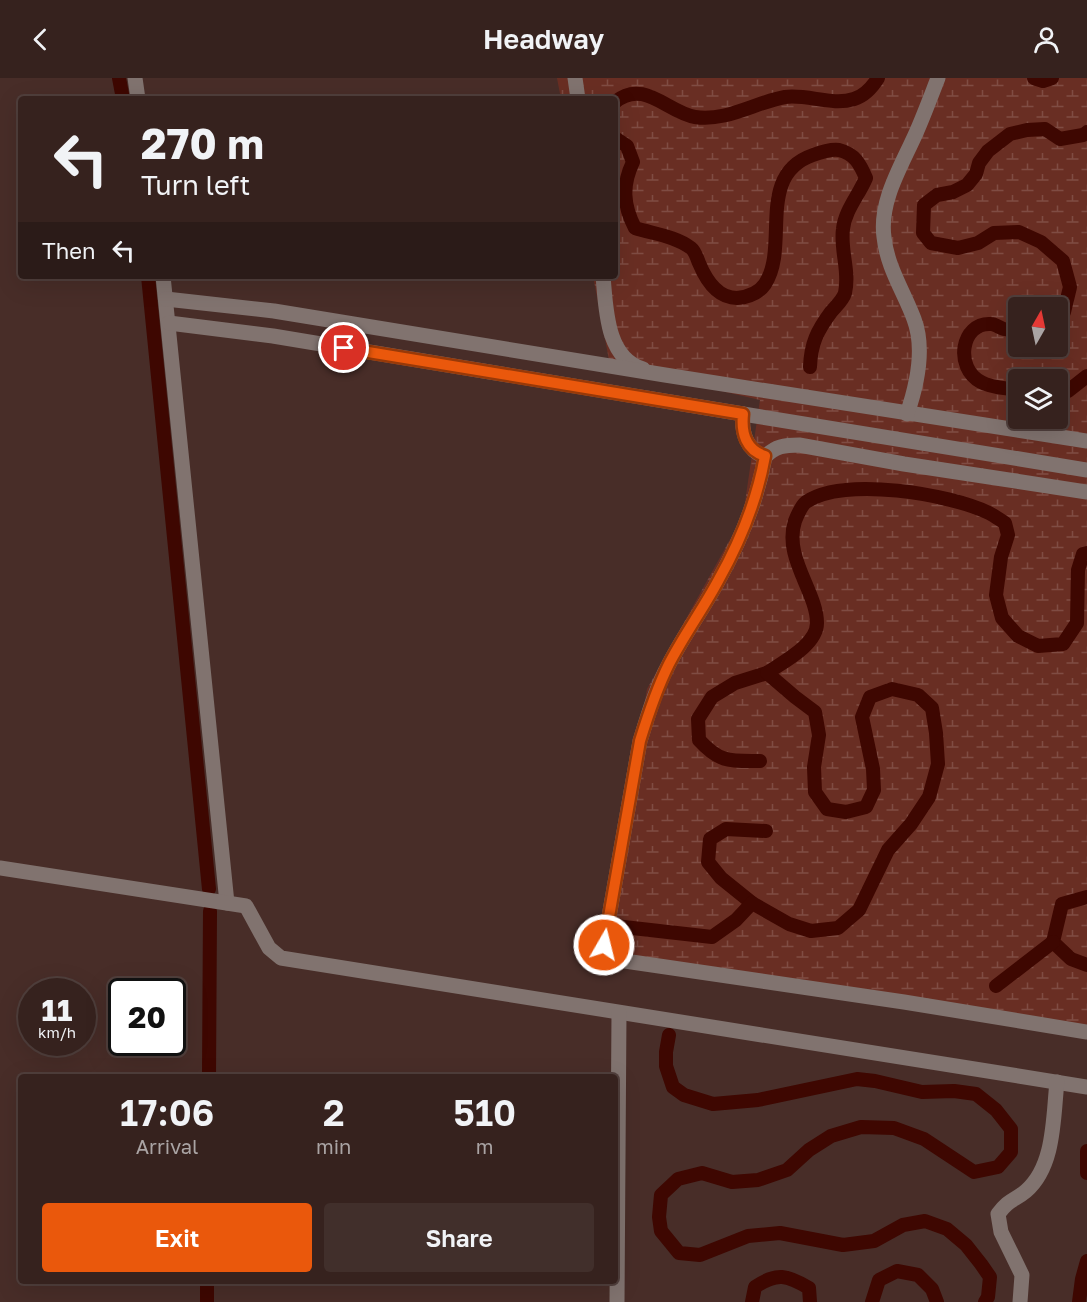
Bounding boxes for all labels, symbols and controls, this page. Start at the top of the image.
icon: back [24,23,57,56]
text: Headway [483,23,604,55]
icon: person [1030,23,1063,56]
text: 270 m [141,118,264,168]
icon: left [42,120,120,198]
text: Turn left [141,169,250,201]
icon: left [107,234,140,267]
text: Then [42,237,95,264]
north arrow [1008,297,1068,357]
map controls [1008,297,1068,429]
pin [318,322,369,373]
icon: arrive [327,331,360,364]
button: layers [1008,369,1068,429]
position arrow [572,913,636,977]
speed limit sign: 20 [108,978,186,1056]
text: 11 [42,992,72,1028]
text: km/h [38,1023,76,1041]
text: 17:06 [120,1091,214,1134]
text: 2 [323,1091,345,1134]
text: 510 [453,1091,516,1134]
text: Arrival [136,1134,198,1158]
text: min [316,1134,351,1158]
text: m [476,1134,494,1158]
button: Exit [42,1203,312,1272]
button: Share [324,1203,594,1272]

